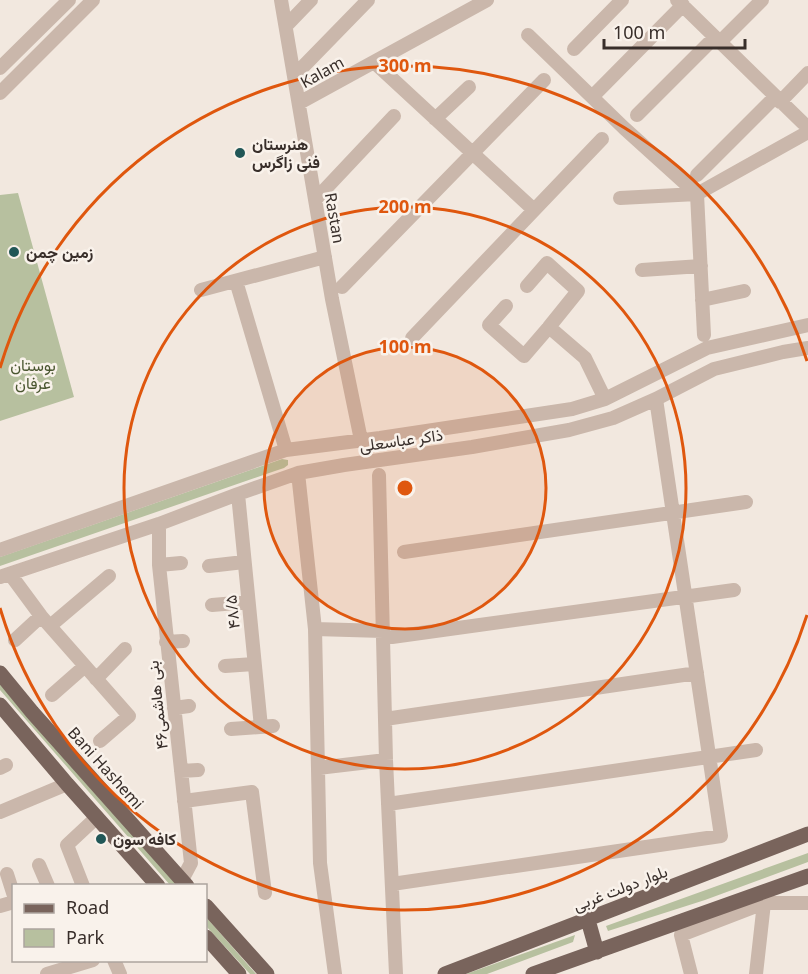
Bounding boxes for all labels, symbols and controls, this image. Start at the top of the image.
scale bar [604,12,745,50]
text: 100 m [613,20,665,44]
street label: Kalam [296,51,348,93]
text: 300 m [378,53,432,77]
place label: هنرستان فنی زاگرس [252,133,320,173]
marker: هنرستان فنی زاگرس [233,146,247,160]
street label: Rastan [320,191,350,245]
text: 200 m [378,194,432,218]
place label: زمین چمن [26,241,93,264]
marker: زمین چمن [7,245,21,259]
text: 100 m [378,334,432,358]
park label: بوستان عرفان [10,354,56,394]
street label: ذاکر عباسعلی [358,423,444,457]
centre of rings [395,478,415,498]
street label: ۴۸/۵ [219,594,245,630]
street label: بنی هاشمی۴۶ [141,659,173,751]
street label: Bani Hashemi [63,722,149,814]
place label: کافه سون [113,828,176,850]
marker: کافه سون [94,832,108,846]
street label: بلوار دولت غربی [570,860,670,916]
legend [12,884,207,962]
text: Road [66,895,109,919]
text: Park [66,925,104,949]

